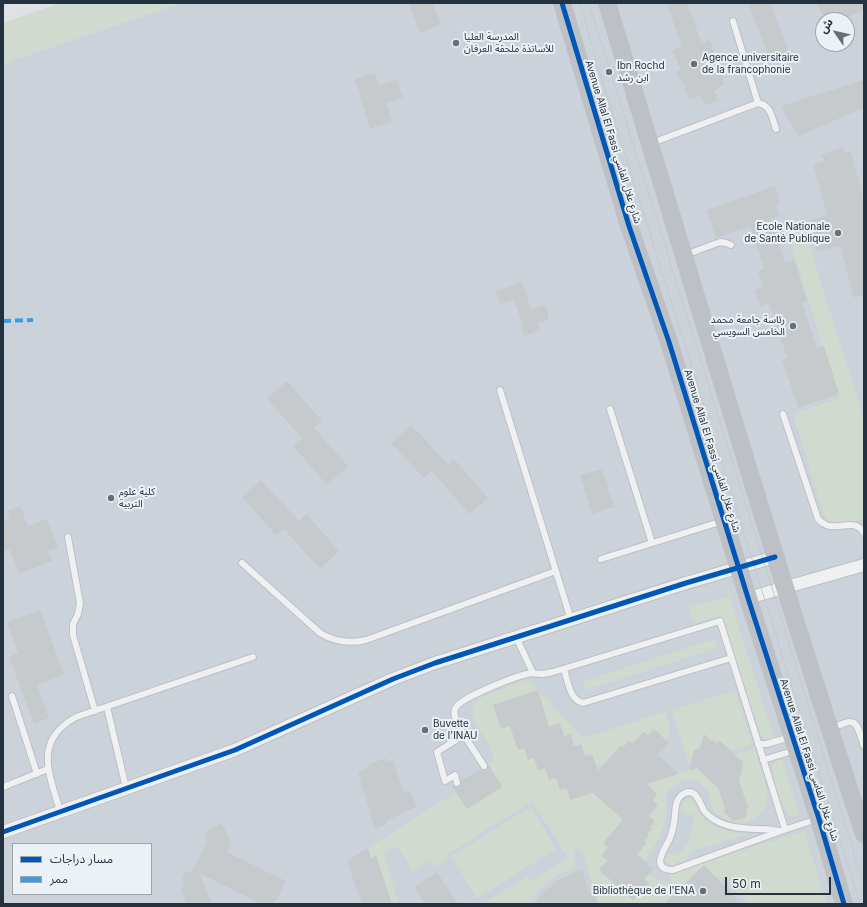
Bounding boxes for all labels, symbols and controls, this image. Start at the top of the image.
north arrow [815,12,855,52]
text: ش [816,16,836,36]
place label: المدرسة العليا للأساتذة ملحقة العرفان [464,31,554,54]
marker: المدرسة العليا للأساتذة ملحقة العرفان [451,38,461,48]
place label: Agence universitaire de la francophonie [702,52,799,76]
street label: Avenue Allal El Fassi شارع علال الفاسي [582,59,644,225]
marker: Agence universitaire de la francophonie [689,59,699,69]
place label: Ibn Rochd ابن رشد [617,60,665,84]
marker: Ibn Rochd ابن رشد [604,67,614,77]
place label: Ecole Nationale de Santé Publique [744,221,830,244]
marker: Ecole Nationale de Santé Publique [833,228,843,238]
place label: رئاسة جامعة محمد الخامس السويسي [711,314,785,338]
marker: رئاسة جامعة محمد الخامس السويسي [788,321,798,331]
street label: Avenue Allal El Fassi شارع علال الفاسي [681,368,743,534]
place label: كلية علوم التربية [119,486,155,510]
marker: كلية علوم التربية [106,493,116,503]
street label: Avenue Allal El Fassi شارع علال الفاسي [777,677,841,843]
place label: Buvette de l'INAU [433,718,478,742]
marker: Buvette de l'INAU [420,725,430,735]
legend [12,843,152,895]
text: مسار دراجات [50,851,113,866]
scale bar [727,869,833,895]
text: ممر [50,871,68,886]
text: 50 m [732,876,761,891]
place label: Bibliothèque de l'ENA [593,885,695,897]
marker: Bibliothèque de l'ENA [698,886,708,896]

